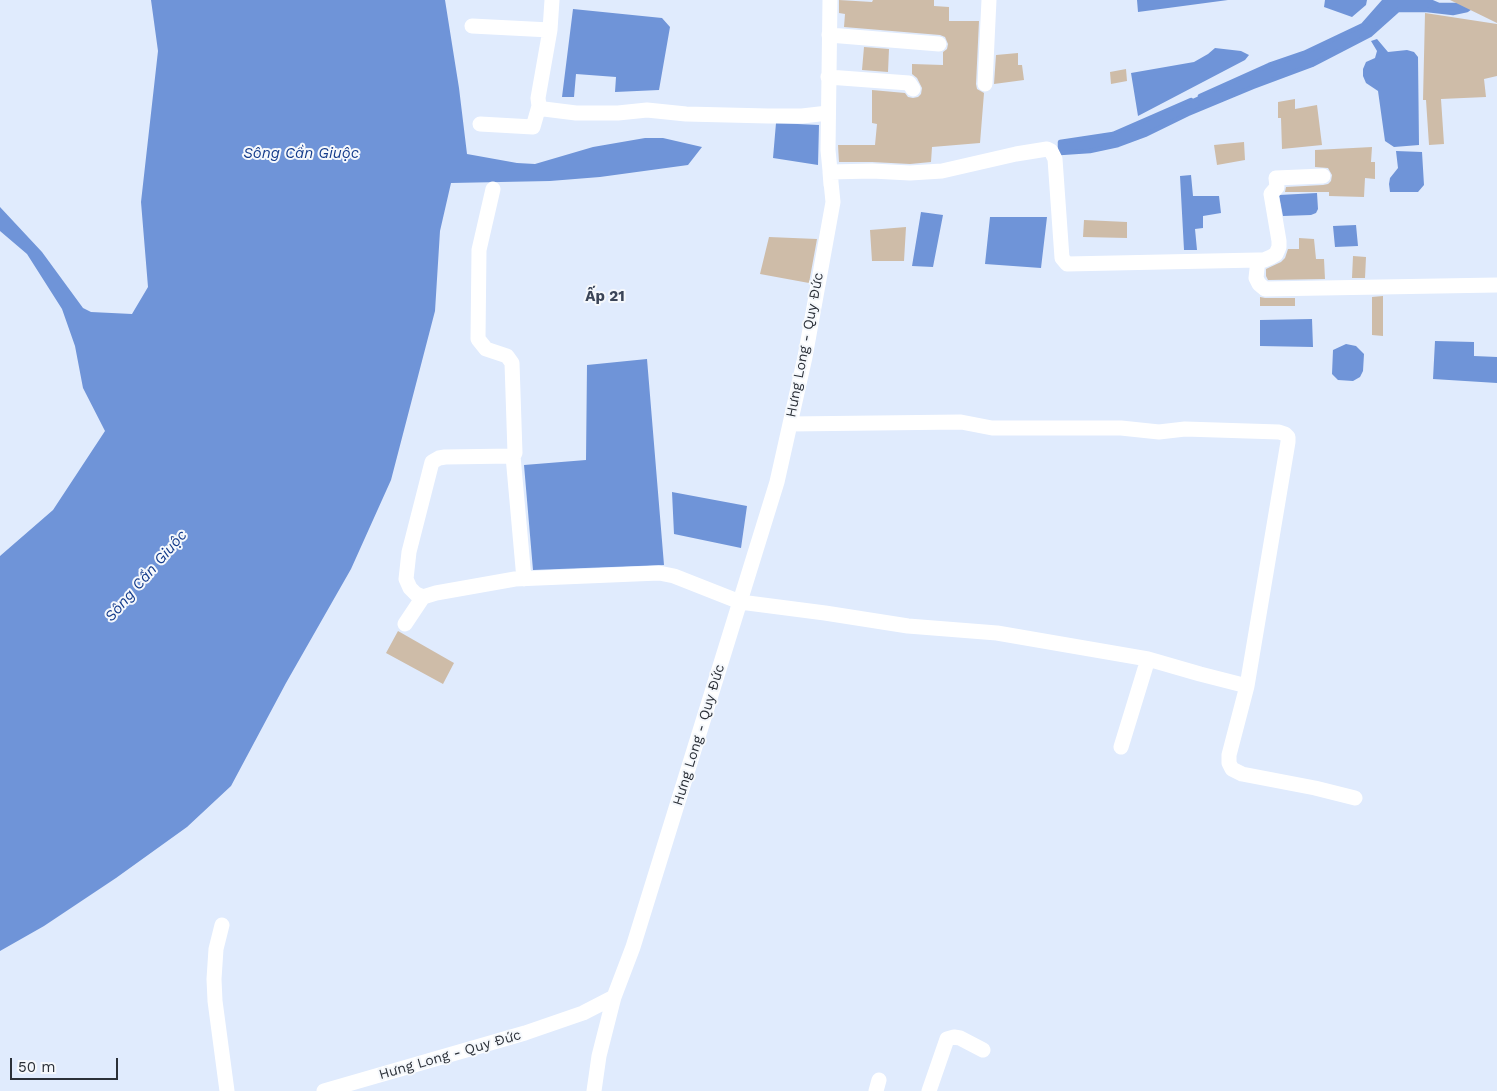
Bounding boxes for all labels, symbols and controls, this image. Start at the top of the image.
water label: Sông Cần Giuộc [243,145,359,163]
street label: Hưng Long - Quy Đức [783,271,827,419]
district label: Ấp 21 [585,288,625,306]
water label: Sông Cần Giuộc [101,527,191,625]
street label: Hưng Long - Quy Đức [669,662,729,808]
street label: Hưng Long - Quy Đức [377,1027,523,1083]
scale bar [12,1048,120,1080]
text: 50 m [18,1058,55,1076]

